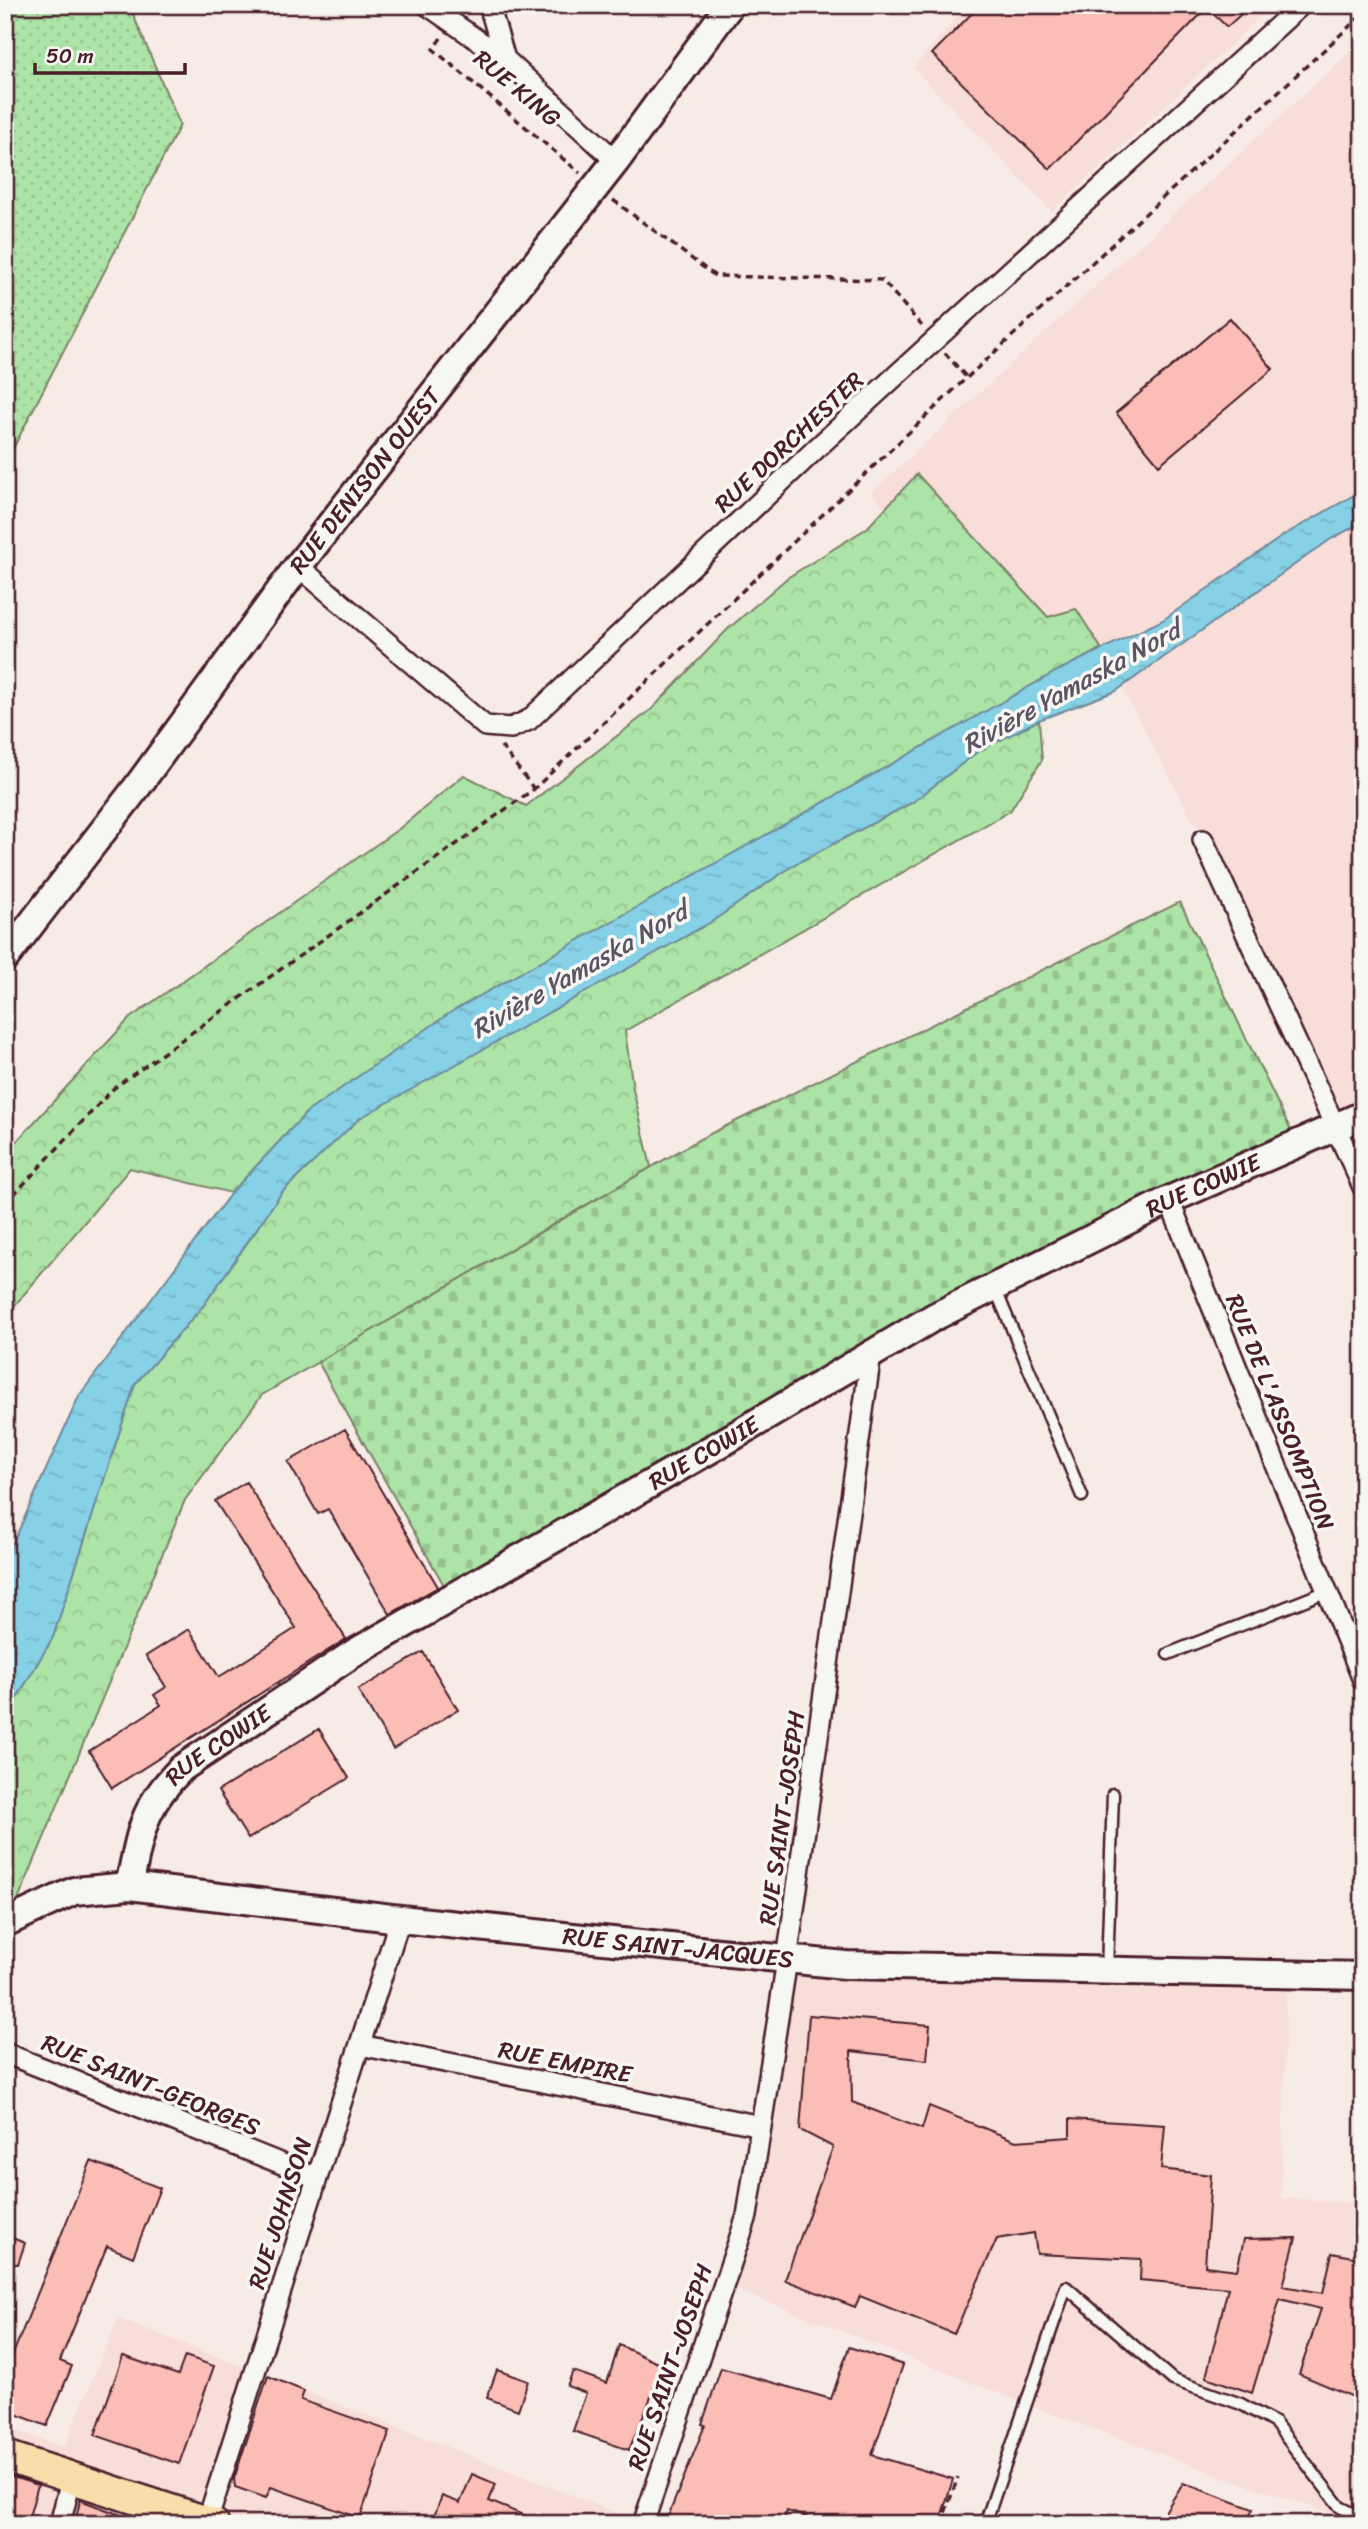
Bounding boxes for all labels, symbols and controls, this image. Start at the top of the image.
scale bar [35,32,186,76]
text: 50 m [46,37,94,75]
street label: RUE KING [464,39,570,137]
street label: RUE DORCHESTER [704,361,874,523]
street label: RUE DENISON OUEST [278,376,453,584]
water label: Rivière Yamaska Nord [953,604,1195,766]
water label: Rivière Yamaska Nord [462,885,703,1051]
street label: RUE COWIE [1138,1141,1269,1230]
street label: RUE DE L'ASSOMPTION [1213,1287,1347,1537]
street label: RUE COWIE [640,1403,769,1502]
street label: RUE COWIE [154,1692,282,1796]
street label: RUE SAINT-JOSEPH [746,1708,818,1928]
street label: RUE SAINT-JACQUES [561,1915,796,1981]
street label: RUE SAINT-GEORGES [35,2022,267,2148]
street label: RUE EMPIRE [495,2029,637,2096]
street label: RUE JOHNSON [236,2131,324,2295]
street label: RUE SAINT-JOSEPH [615,2258,725,2476]

